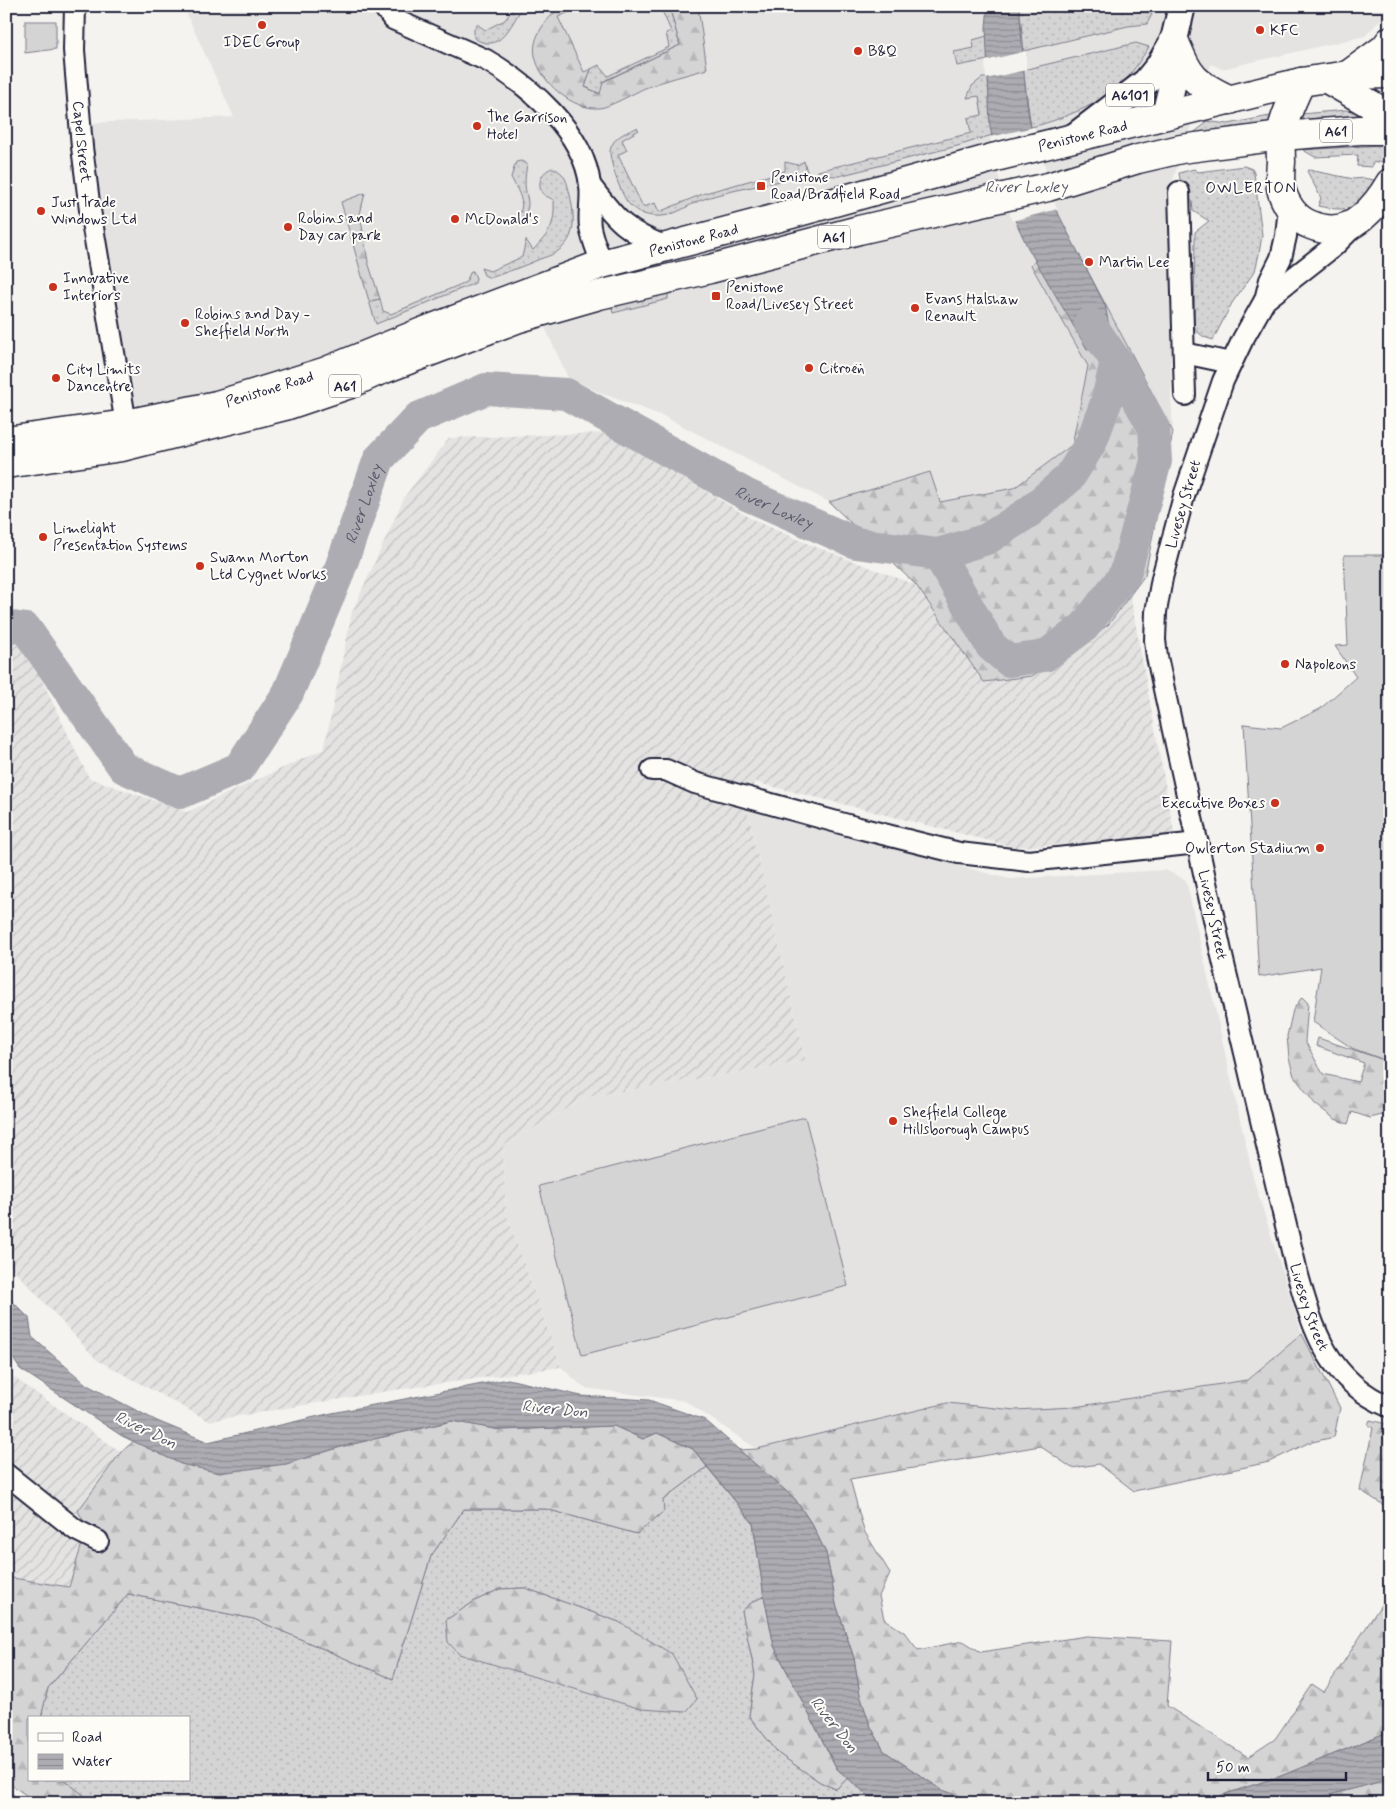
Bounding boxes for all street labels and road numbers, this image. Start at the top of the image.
road number: A6101 [1106,84,1154,106]
street label: Capel Street [67,100,95,184]
street label: Penistone Road [1036,116,1130,157]
road number: A61 [1320,120,1352,142]
street label: Penistone Road [647,220,741,262]
road number: A61 [818,226,850,248]
street label: Penistone Road [223,367,316,413]
road number: A61 [329,374,361,398]
street label: Livesey Street [1162,457,1206,551]
street label: Livesey Street [1193,868,1232,962]
street label: Livesey Street [1284,1262,1333,1355]

